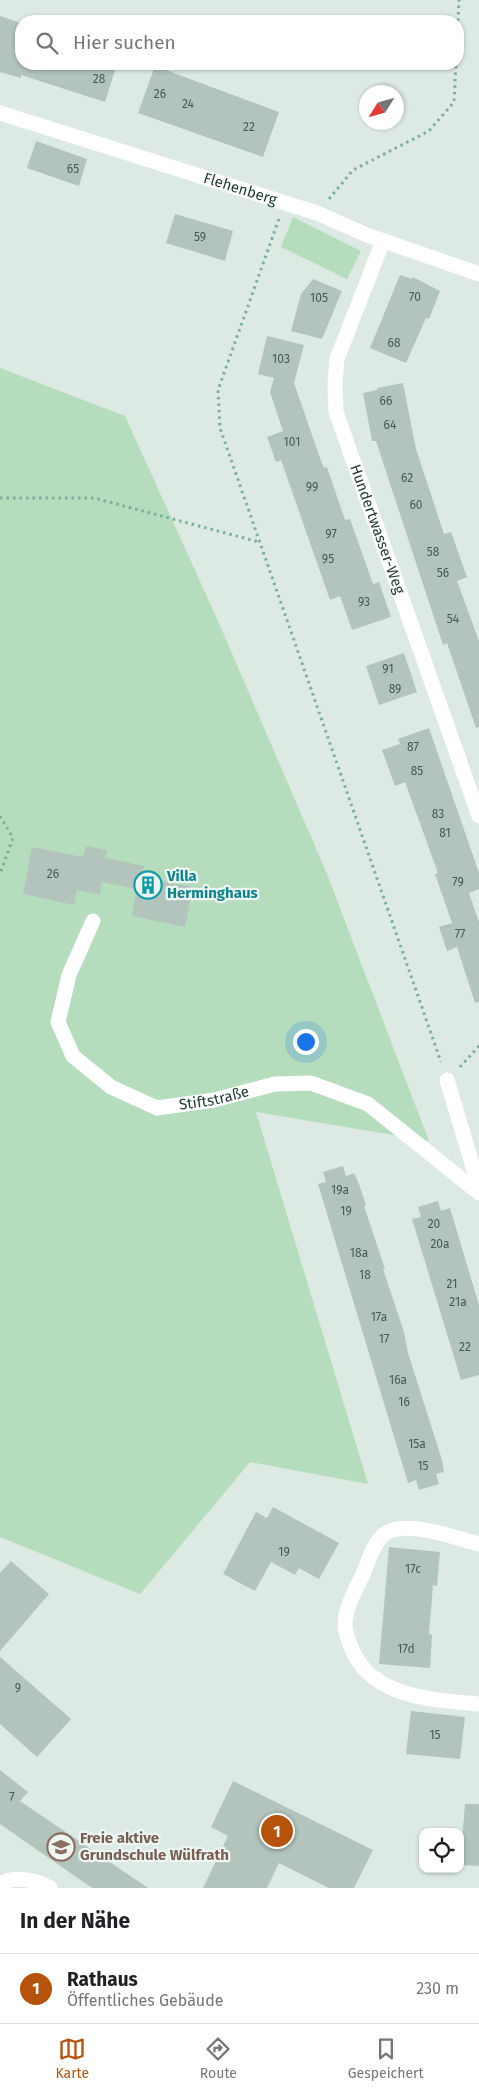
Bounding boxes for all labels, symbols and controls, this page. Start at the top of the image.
search box [15,15,464,70]
icon: search [33,29,61,57]
text: Hier suchen [73,31,176,54]
house number: 28 [93,72,106,86]
north arrow [359,85,404,130]
house number: 26 [154,87,166,101]
house number: 24 [182,97,195,111]
house number: 22 [243,120,255,134]
house number: 65 [67,162,79,176]
street label: Flehenberg [201,169,279,209]
house number: 59 [194,230,206,244]
house number: 70 [409,290,421,304]
house number: 105 [310,291,328,305]
house number: 68 [387,336,401,350]
house number: 103 [272,352,290,366]
house number: 66 [380,394,392,408]
house number: 64 [384,418,397,432]
house number: 101 [284,435,300,449]
street label: Hundertwasser-Weg [346,462,409,597]
house number: 62 [401,471,413,485]
house number: 99 [306,480,318,494]
house number: 60 [409,498,423,512]
house number: 97 [325,527,337,541]
house number: 58 [427,545,440,559]
house number: 95 [322,552,334,566]
house number: 56 [437,566,449,580]
house number: 93 [358,595,370,609]
house number: 54 [447,612,460,626]
house number: 91 [382,662,394,676]
house number: 89 [389,682,401,696]
house number: 87 [407,740,419,754]
house number: 85 [411,764,423,778]
house number: 83 [432,807,444,821]
house number: 81 [439,826,451,840]
house number: 26 [47,867,59,881]
place label: Villa Herminghaus [166,867,258,902]
building icon: Villa Herminghaus [133,870,163,900]
house number: 79 [452,875,464,889]
house number: 77 [455,927,465,941]
your location [293,1029,319,1055]
street label: Stiftstraße [178,1082,251,1114]
house number: 19a [331,1183,349,1197]
house number: 19 [340,1204,352,1218]
house number: 20 [428,1217,441,1231]
house number: 20a [430,1237,450,1251]
house number: 18a [350,1246,368,1260]
house number: 18 [359,1268,371,1282]
house number: 21 [447,1277,457,1291]
house number: 21a [449,1295,467,1309]
house number: 17a [371,1310,387,1324]
house number: 17 [379,1332,389,1346]
house number: 22 [459,1340,471,1354]
house number: 16a [389,1373,407,1387]
house number: 16 [398,1395,410,1409]
house number: 15a [408,1437,426,1451]
house number: 15 [417,1459,429,1473]
house number: 19 [278,1545,290,1559]
house number: 17c [405,1562,421,1576]
house number: 17d [397,1642,415,1656]
house number: 9 [15,1681,21,1695]
house number: 15 [429,1728,441,1742]
house number: 7 [9,1790,15,1804]
pin: 1 [261,1812,293,1850]
map controls [419,1828,464,1873]
button: locate [419,1828,464,1873]
place label: Freie aktive Grundschule Wülfrath [80,1829,229,1864]
school or university icon: Freie aktive Grundschule Wülfrath [46,1832,76,1862]
text: In der Nähe [20,1908,130,1934]
text: Rathaus [67,1968,138,1991]
text: 1 [32,1979,40,1998]
text: 230 m [416,1979,459,1998]
text: Öffentliches Gebäude [67,1991,223,2010]
tab: Karte [55,2035,89,2082]
tab: Route [200,2035,237,2082]
tab: Gespeichert [348,2035,424,2082]

